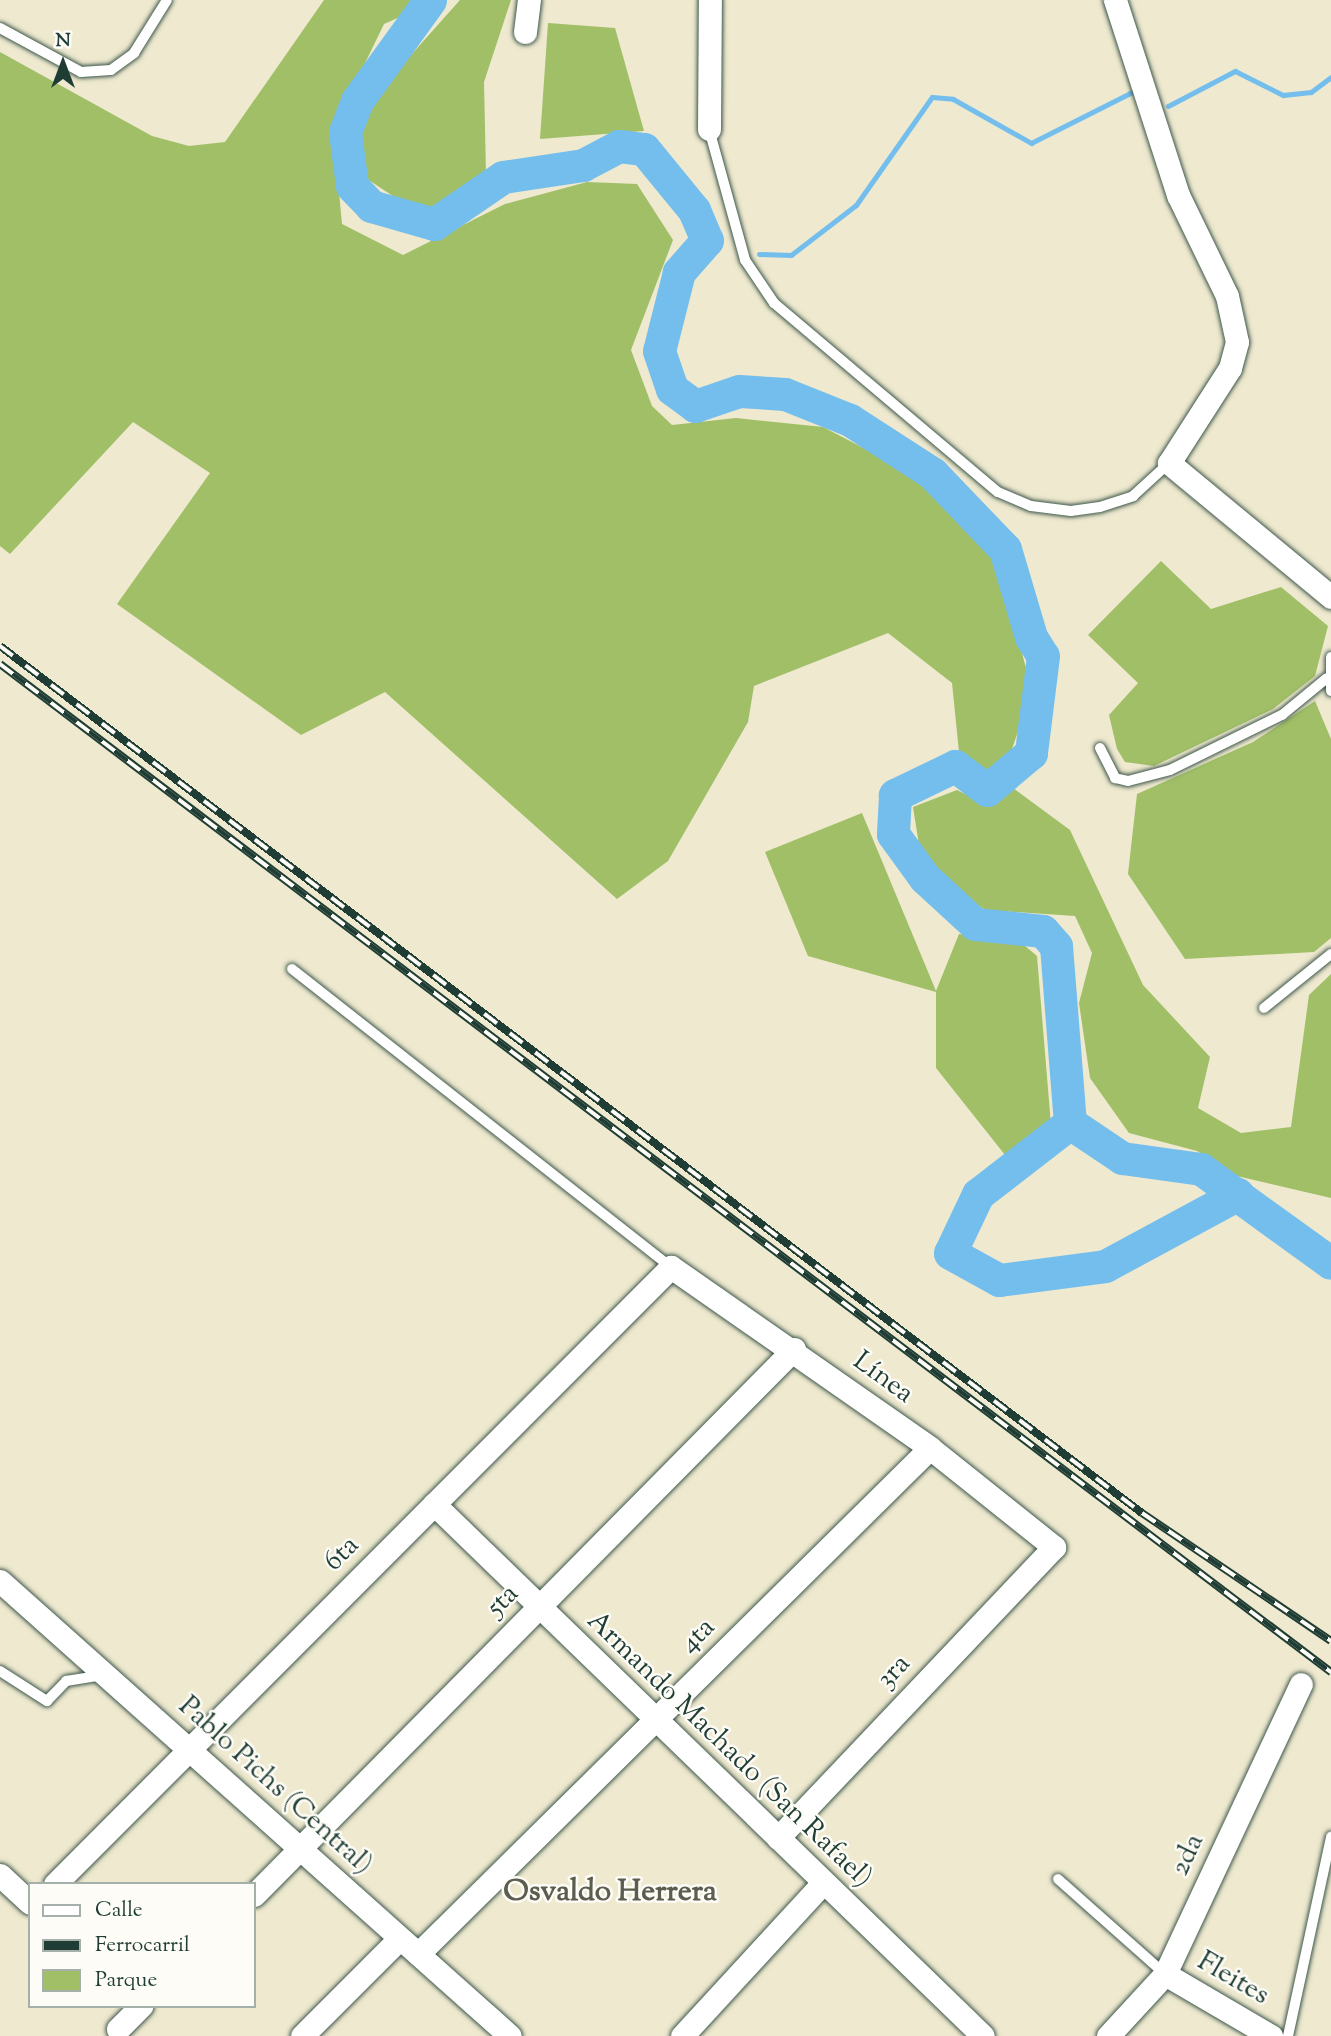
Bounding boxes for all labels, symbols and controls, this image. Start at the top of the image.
north arrow [28,28,98,98]
text: N [55,28,71,55]
street label: Línea [846,1345,920,1411]
street label: 6ta [317,1529,367,1579]
street label: 5ta [480,1578,526,1624]
street label: Armando Machado (San Rafael) [579,1605,879,1895]
street label: 4ta [673,1611,723,1661]
street label: 3ra [870,1648,918,1696]
street label: Pablo Pichs (Central) [171,1690,379,1882]
street label: 2da [1164,1829,1212,1881]
district label: Osvaldo Herrera [503,1875,717,1911]
legend [28,1882,256,2008]
text: Calle [95,1896,143,1926]
text: Ferrocarril [95,1931,190,1961]
street label: Fleites [1191,1945,1275,2013]
text: Parque [95,1966,157,1996]

